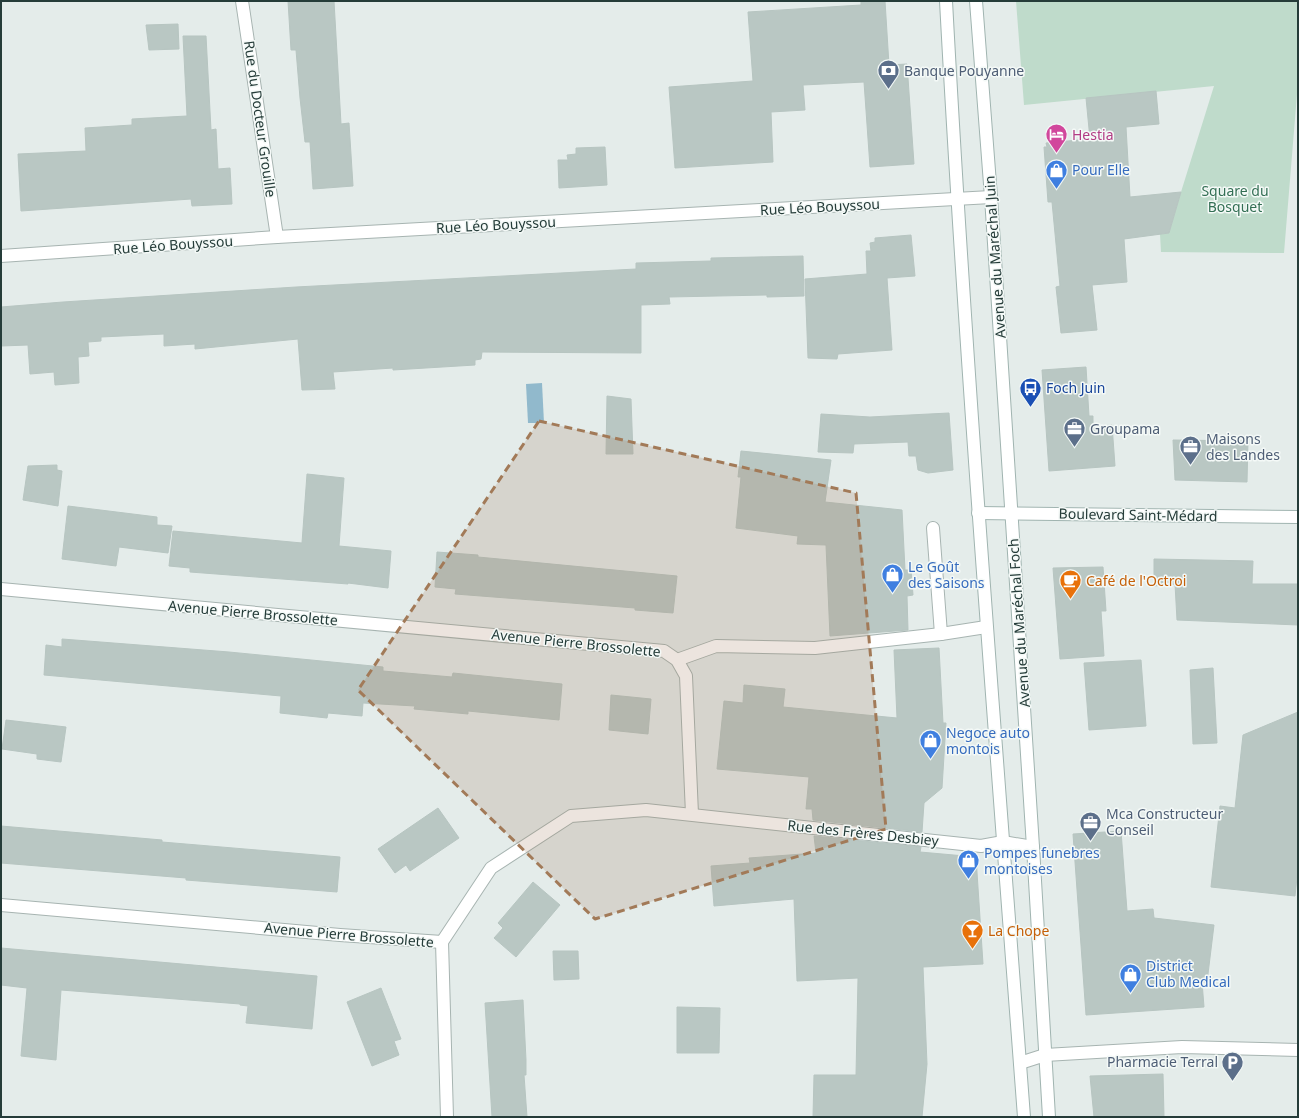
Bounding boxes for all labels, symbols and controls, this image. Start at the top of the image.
street label: Rue du Docteur Grouille [240,39,281,198]
bank icon: Banque Pouyanne [876,58,902,91]
place label: Banque Pouyanne [904,61,1024,80]
hotel icon: Hestia [1043,122,1069,155]
place label: Hestia [1072,125,1114,144]
shop icon: Pour Elle [1044,157,1070,190]
place label: Pour Elle [1072,160,1130,179]
street label: Avenue du Maréchal Juin [979,175,1010,339]
park label: Square du Bosquet [1201,181,1269,216]
street label: Rue Léo Bouyssou [759,194,880,219]
street label: Rue Léo Bouyssou [435,212,556,237]
street label: Rue Léo Bouyssou [112,231,234,258]
bus stop icon: Foch Juin [1018,375,1044,408]
place label: Foch Juin [1046,378,1106,397]
office icon: Groupama [1062,416,1088,449]
place label: Groupama [1090,419,1160,438]
place label: Maisons des Landes [1206,429,1280,464]
office icon: Maisons des Landes [1178,434,1204,467]
street label: Boulevard Saint-Médard [1058,504,1218,525]
street label: Avenue du Maréchal Foch [1003,538,1034,708]
place label: Le Goût des Saisons [908,557,985,592]
shop icon: Le Goût des Saisons [880,562,906,595]
cafe icon: Café de l'Octroi [1058,568,1084,601]
place label: Café de l'Octroi [1086,571,1186,590]
street label: Avenue Pierre Brossolette [168,596,339,629]
street label: Avenue Pierre Brossolette [490,624,662,661]
place label: Negoce auto montois [946,723,1030,758]
shop icon: Negoce auto montois [917,728,943,761]
place label: Mca Constructeur Conseil [1106,804,1223,839]
office icon: Mca Constructeur Conseil [1077,809,1103,842]
street label: Rue des Frères Desbiey [786,815,940,850]
place label: Pompes funebres montoises [984,843,1100,878]
shop icon: Pompes funebres montoises [955,848,981,881]
street label: Avenue Pierre Brossolette [264,918,435,951]
bar icon: La Chope [959,918,985,951]
place label: La Chope [988,921,1049,940]
place label: District Club Medical [1146,956,1230,991]
shop icon: District Club Medical [1118,961,1144,994]
parking icon: Pharmacie Terral [1220,1049,1246,1082]
place label: Pharmacie Terral [1107,1052,1218,1071]

